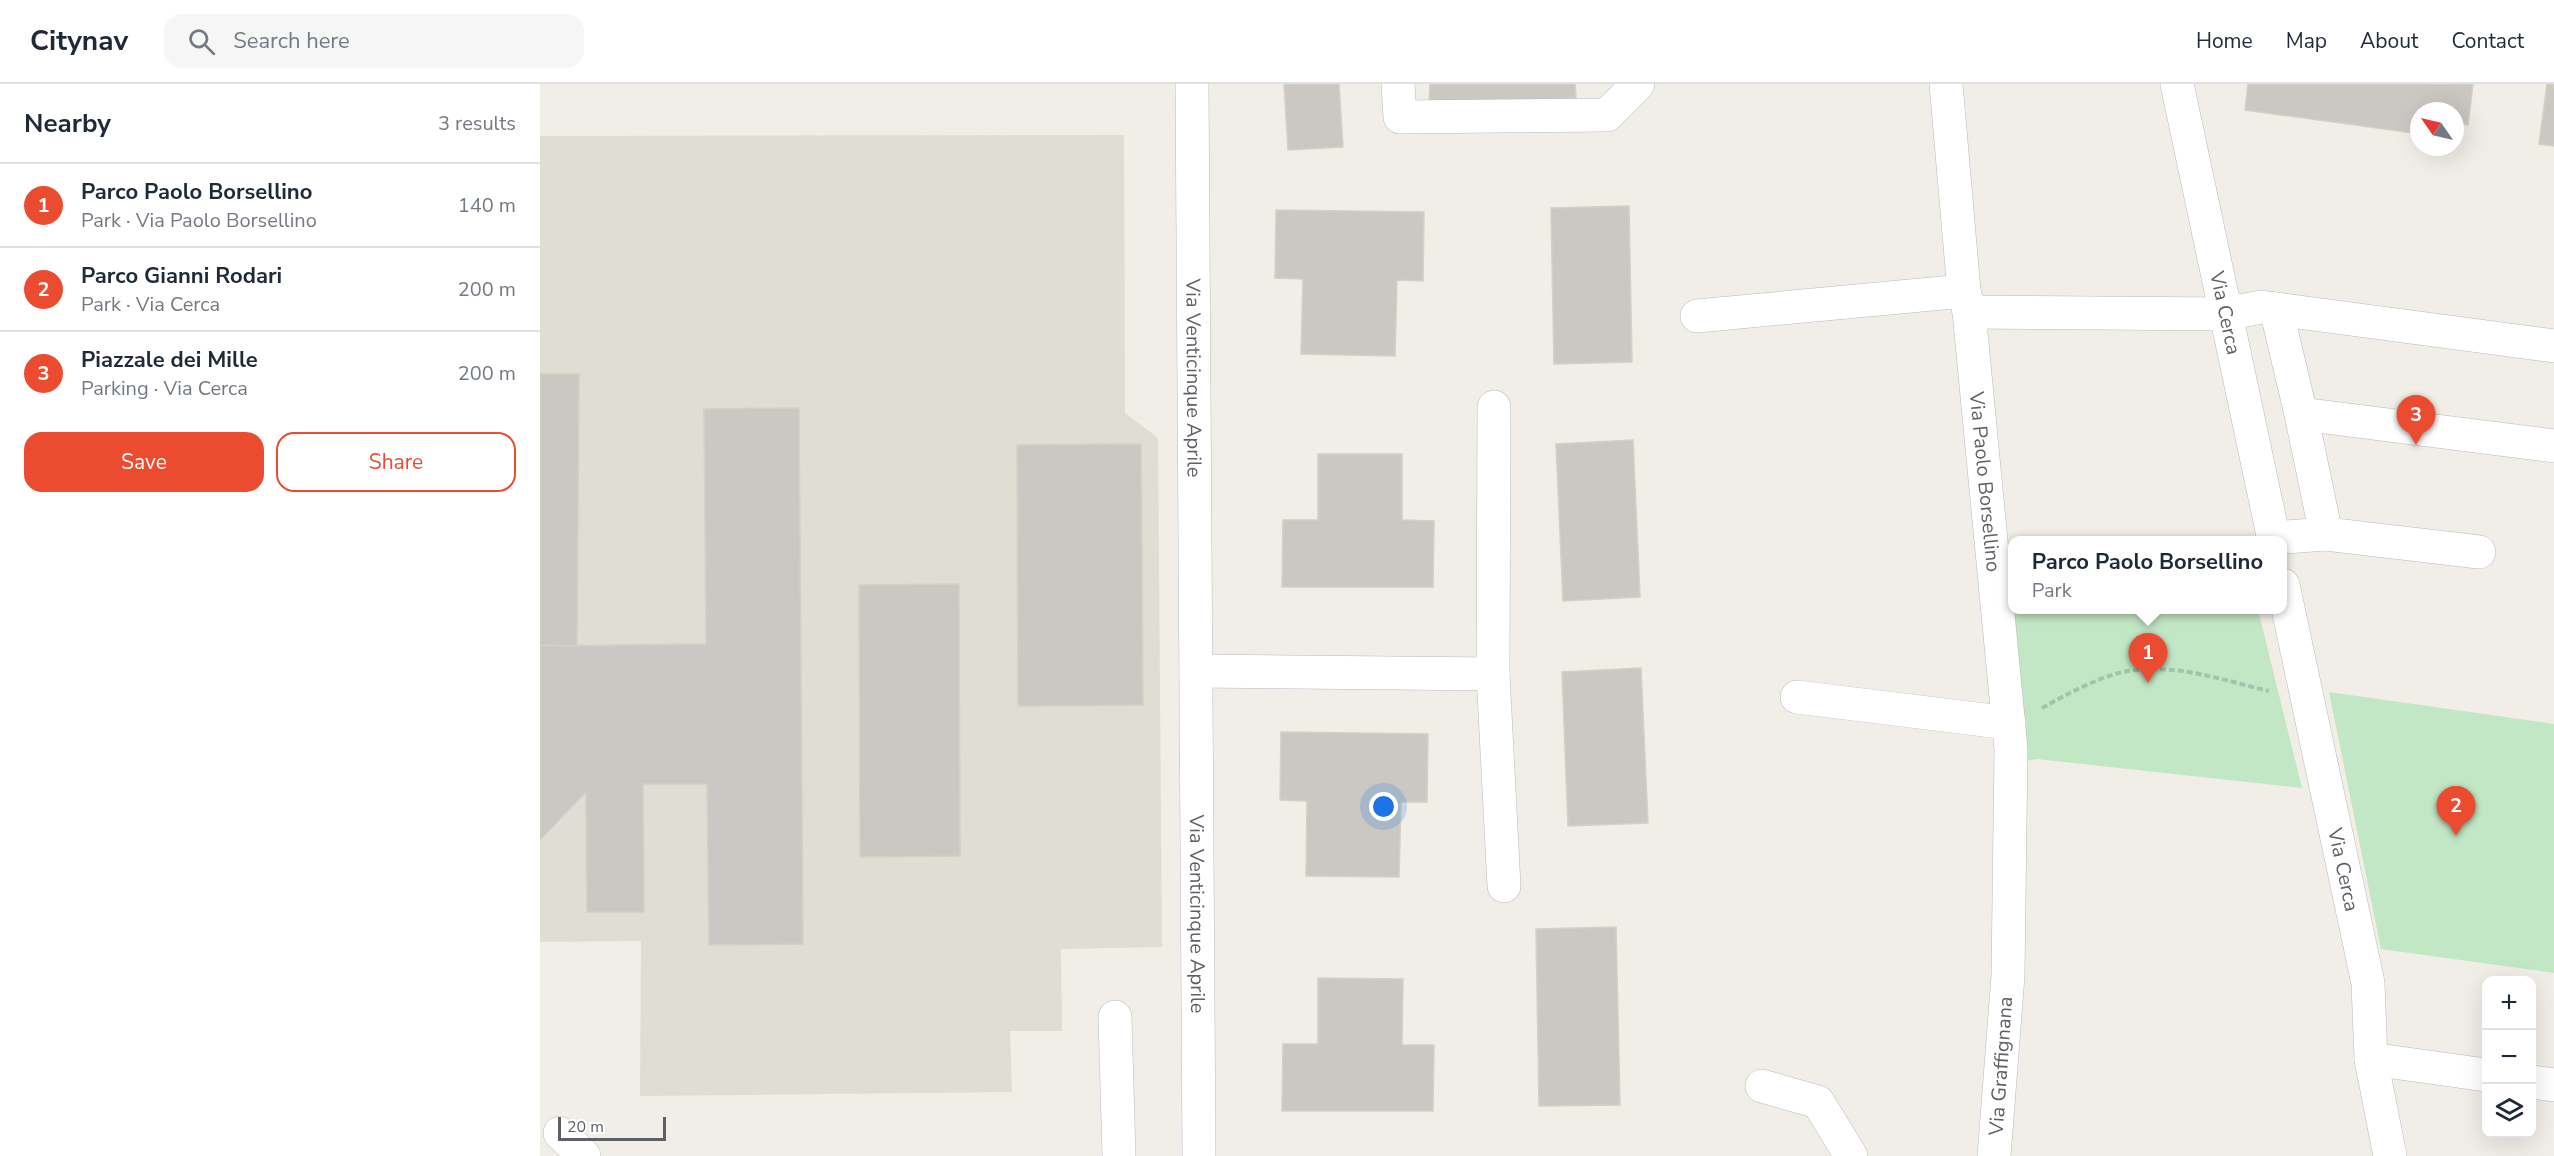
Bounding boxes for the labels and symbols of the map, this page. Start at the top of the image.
north arrow [2410,102,2464,156]
street label: Via Cerca [2203,268,2248,357]
street label: Via Venticinque Aprile [1180,277,1208,478]
street label: Via Paolo Borsellino [1963,389,2007,573]
pin: 3 [2396,396,2436,445]
pin: 1 [2128,634,2168,683]
pin: 2 [2436,786,2476,836]
your location [1369,792,1398,821]
street label: Via Venticinque Aprile [1183,813,1212,1014]
street label: Via Cerca [2322,825,2366,914]
street label: Via Graffignana [1983,995,2019,1138]
scale bar [558,1114,666,1142]

